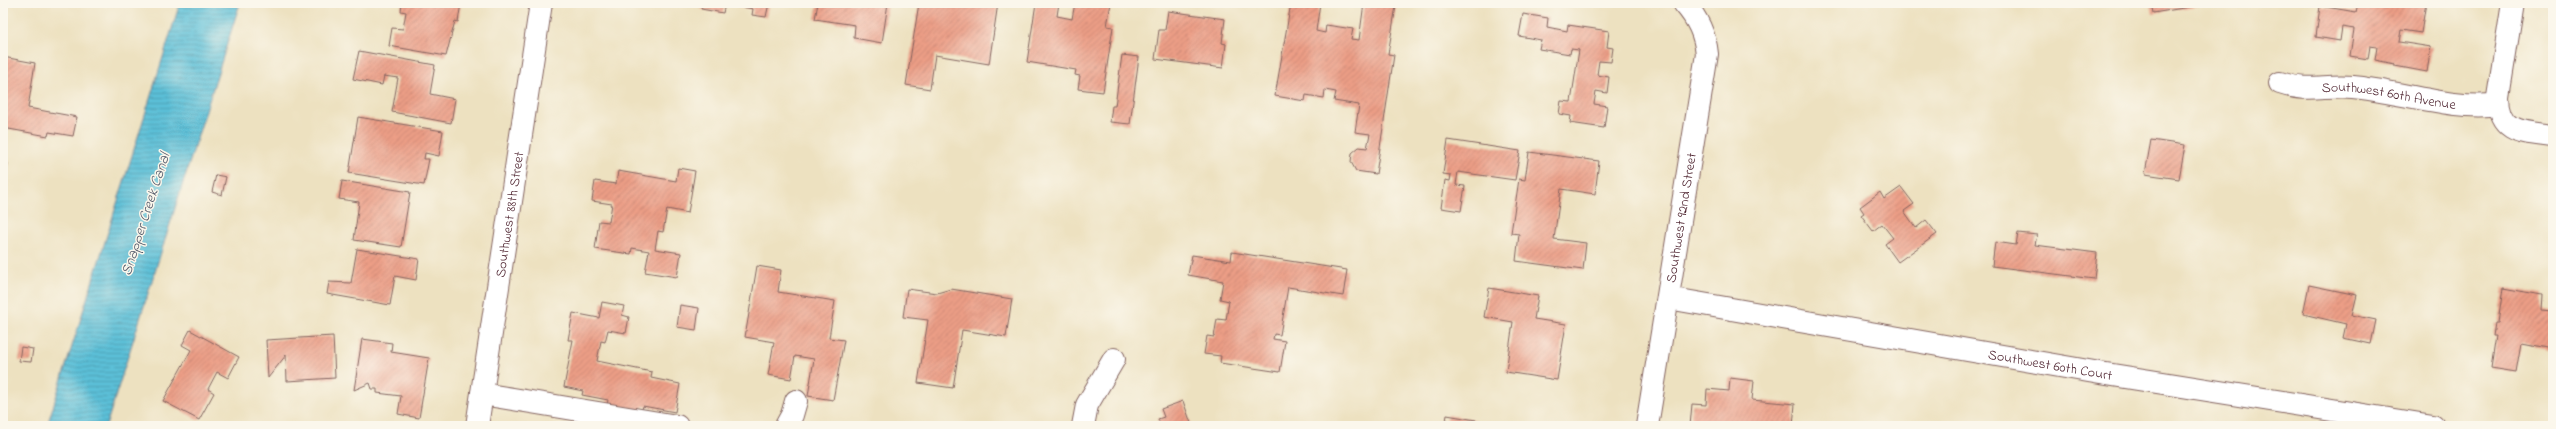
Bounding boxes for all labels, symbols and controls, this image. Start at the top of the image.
street label: Southwest 60th Avenue [2321,77,2458,116]
water label: Snapper Creek Canal [116,148,177,278]
street label: Southwest 88th Street [491,150,530,279]
street label: Southwest 92nd Street [1661,151,1703,284]
street label: Southwest 60th Court [1986,345,2114,387]

